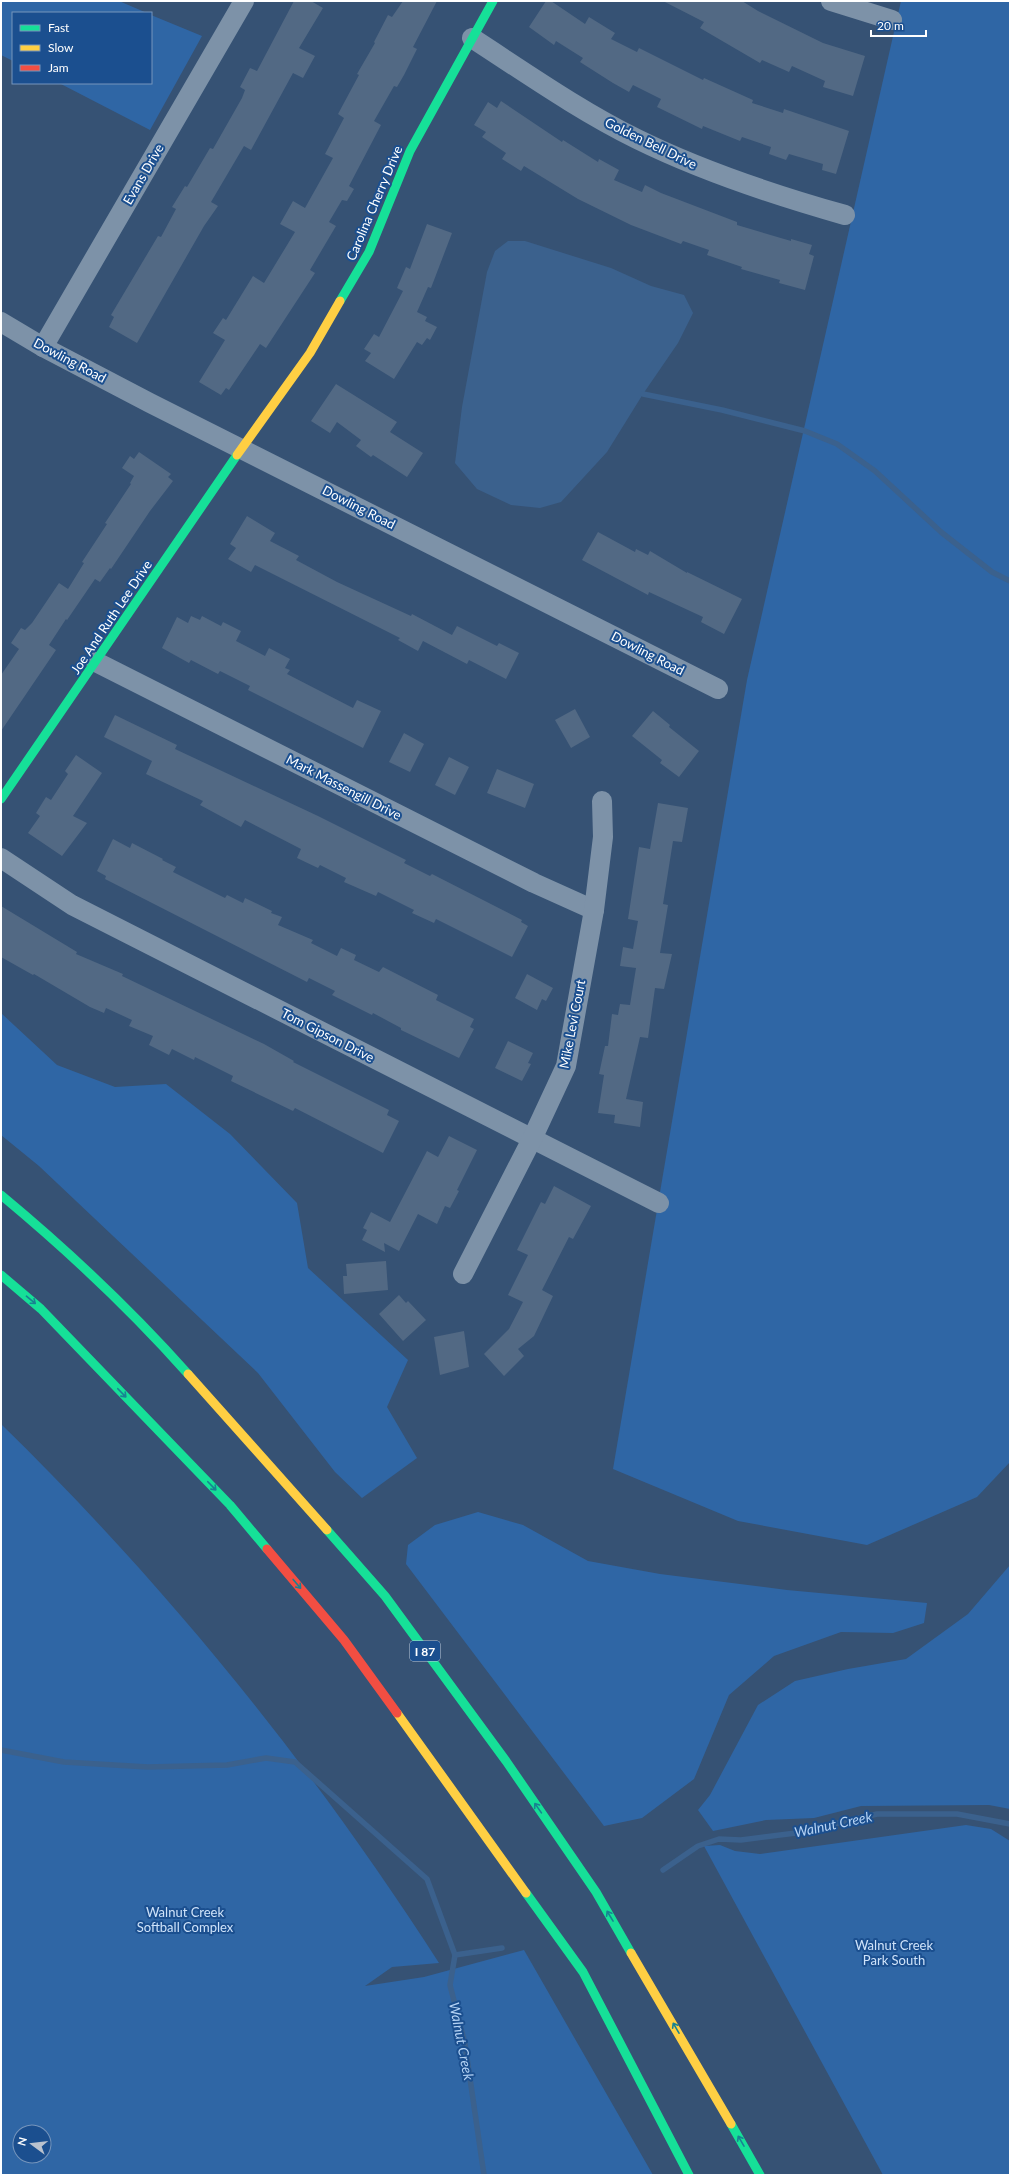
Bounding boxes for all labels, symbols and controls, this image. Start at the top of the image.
legend [12,12,152,84]
scale bar [871,12,926,38]
text: 20 m [877,18,904,33]
text: Fast [48,20,70,35]
text: Slow [48,40,74,55]
text: Jam [48,60,69,75]
street label: Golden Bell Drive [602,114,700,172]
street label: Evans Drive [119,141,167,207]
street label: Carolina Cherry Drive [343,143,405,263]
street label: Dowling Road [31,334,109,386]
street label: Dowling Road [320,482,398,532]
street label: Joe And Ruth Lee Drive [67,557,155,677]
street label: Dowling Road [609,628,687,678]
street label: Mark Massengill Drive [284,751,404,823]
street label: Mike Levi Court [556,978,589,1070]
street label: Tom Gipson Drive [279,1005,377,1065]
one-way arrow [25,1296,36,1305]
one-way arrow [117,1388,127,1398]
one-way arrow [207,1481,217,1491]
one-way arrow [293,1579,302,1590]
road number: I 87 [410,1641,440,1661]
one-way arrow [534,1803,542,1814]
water label: Walnut Creek [792,1807,874,1841]
park label: Walnut Creek Softball Complex [137,1904,234,1935]
one-way arrow [606,1910,614,1922]
park label: Walnut Creek Park South [855,1937,933,1968]
water label: Walnut Creek [446,2000,478,2082]
one-way arrow [672,2022,680,2034]
north arrow [12,2124,52,2164]
one-way arrow [736,2135,744,2147]
text: N [14,2136,29,2147]

